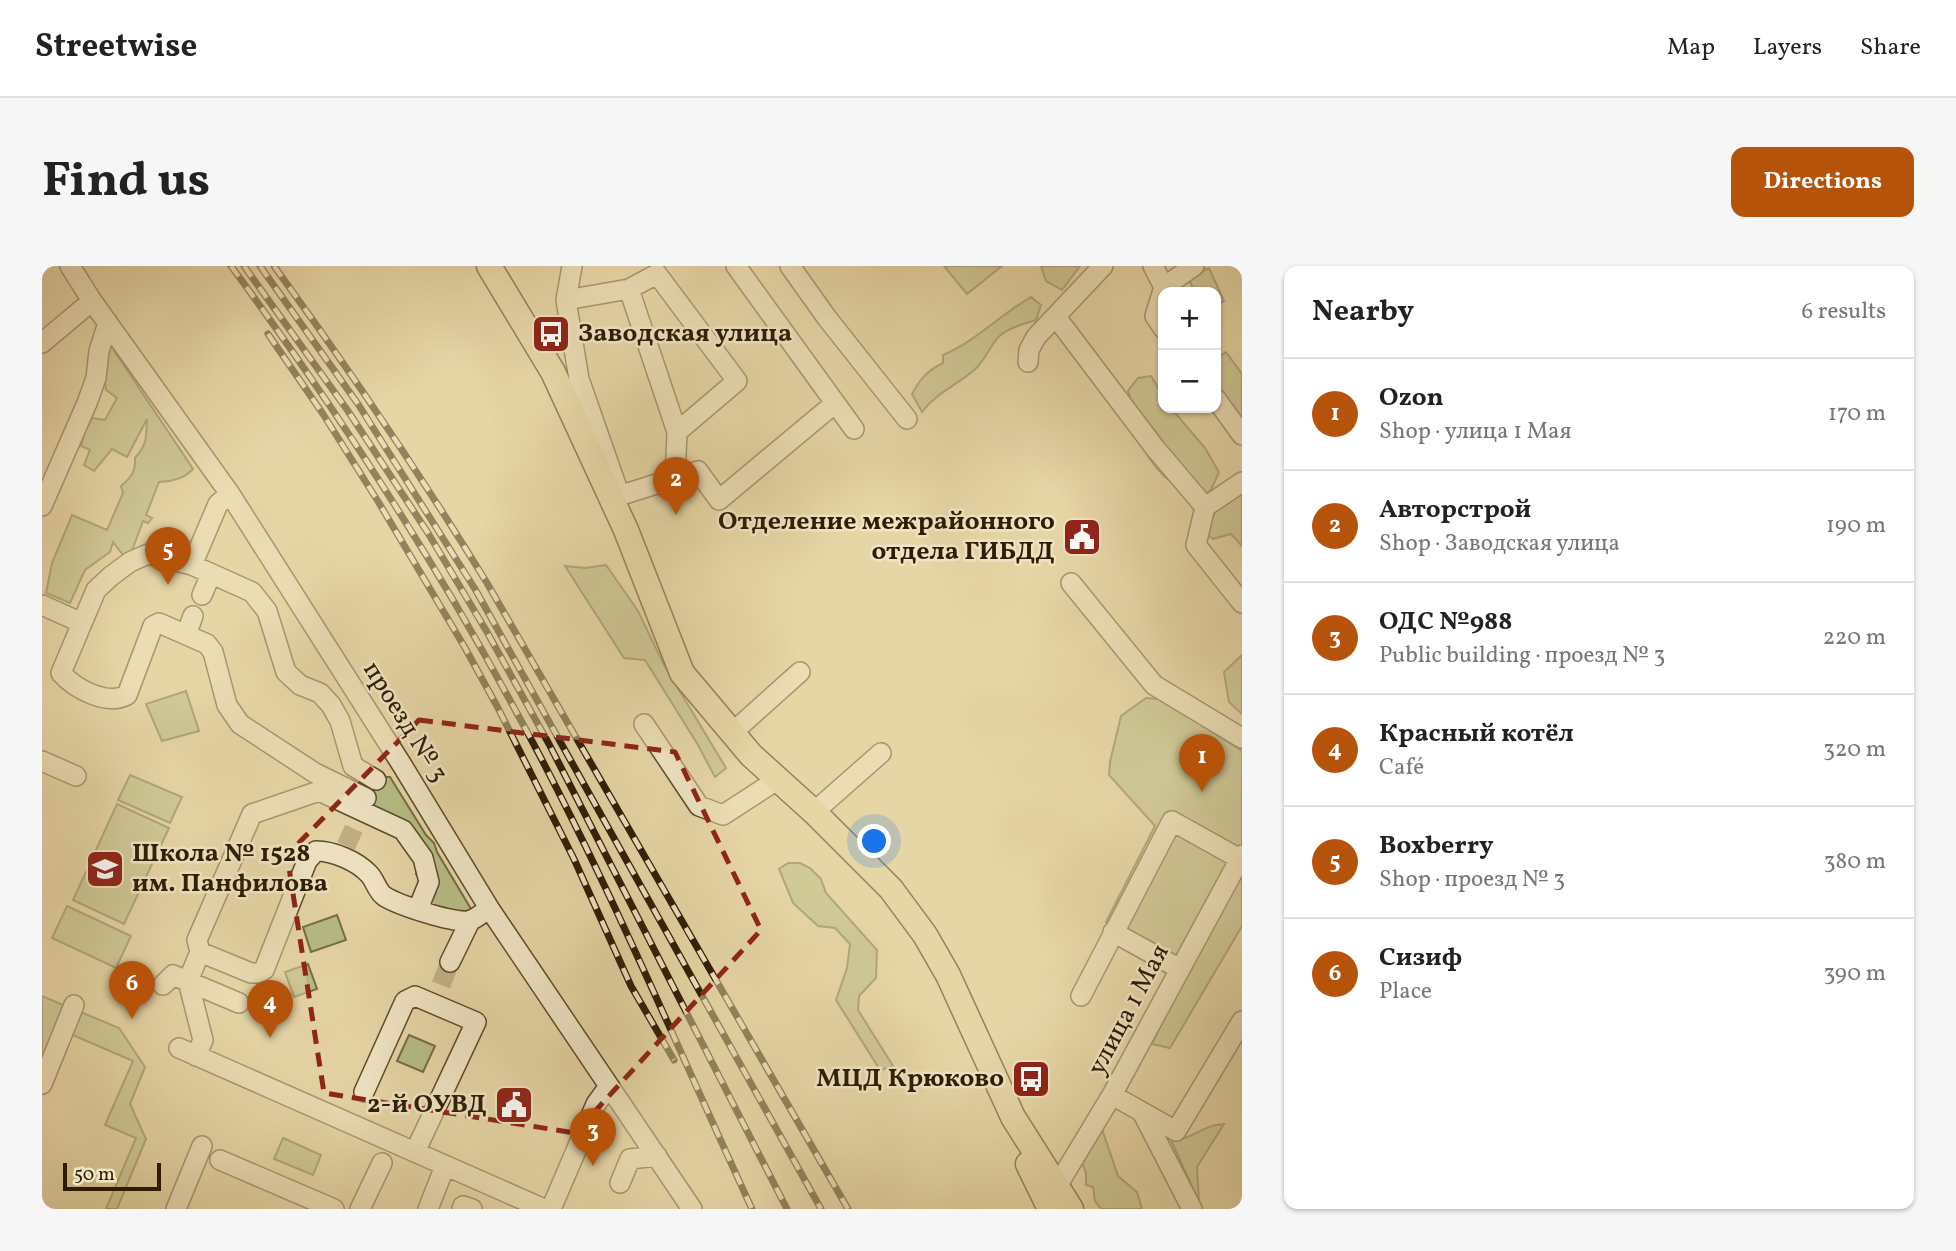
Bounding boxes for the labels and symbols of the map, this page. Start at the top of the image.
bus stop icon: Заводская улица [530,313,572,355]
place label: Заводская улица [578,316,792,352]
pin: 2 [653,457,699,515]
place label: Отделение межрайонного отдела ГИБДД [718,504,1055,570]
public building icon: Отделение межрайонного отдела ГИБДД [1061,516,1103,558]
pin: 5 [145,527,191,585]
street label: проезд № 3 [354,655,456,789]
pin: 1 [1179,734,1225,792]
your location [857,824,891,858]
place label: Школа № 1528 им. Панфилова [132,836,328,902]
school or university icon: Школа № 1528 им. Панфилова [84,848,126,890]
street label: улица 1 Мая [1079,938,1179,1082]
pin: 6 [109,961,155,1019]
pin: 4 [247,980,293,1038]
bus stop icon: МЦД Крюково [1010,1058,1052,1100]
place label: МЦД Крюково [816,1061,1004,1097]
public building icon: 2-й ОУВД [493,1084,535,1126]
place label: 2-й ОУВД [367,1087,487,1123]
pin: 3 [570,1108,616,1166]
scale bar [63,1160,161,1192]

